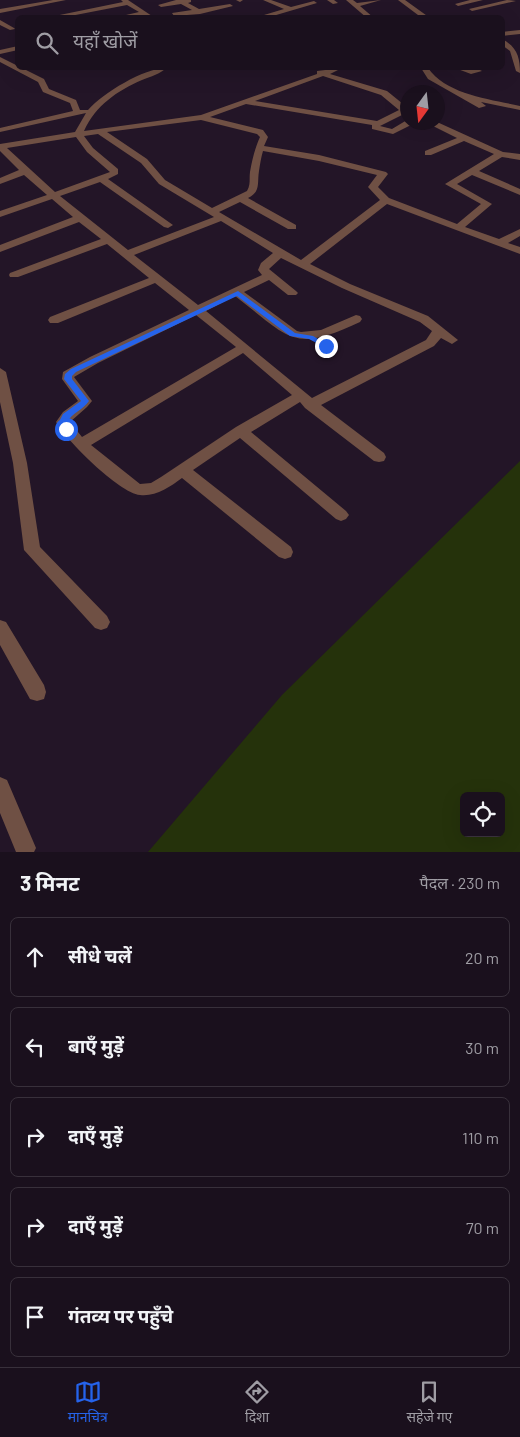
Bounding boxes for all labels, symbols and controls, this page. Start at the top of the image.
search box [15,15,505,70]
icon: search [33,29,61,57]
text: यहाँ खोजें [73,29,137,52]
north arrow [400,85,445,130]
route end [315,335,338,358]
route start [55,418,78,441]
map controls [460,792,505,837]
button: locate [460,792,505,837]
text: 3 मिनट [20,870,80,895]
text: पैदल · 230 m [420,873,500,892]
icon: ahead [21,943,49,971]
text: सीधे चलें [68,944,132,967]
text: 20 m [465,948,499,967]
icon: left [21,1033,49,1061]
text: बाएँ मुड़ें [68,1034,124,1057]
text: 30 m [465,1038,499,1057]
icon: right [21,1123,49,1151]
text: दाएँ मुड़ें [68,1124,123,1147]
text: 110 m [462,1128,499,1147]
icon: right [21,1213,49,1241]
text: दाएँ मुड़ें [68,1214,123,1237]
text: 70 m [466,1218,499,1237]
icon: arrive [21,1303,49,1331]
text: गंतव्य पर पहुँचे [68,1304,173,1327]
tab: मानचित्र [68,1378,108,1428]
tab: दिशा [243,1378,271,1428]
tab: सहेजे गए [407,1378,452,1428]

